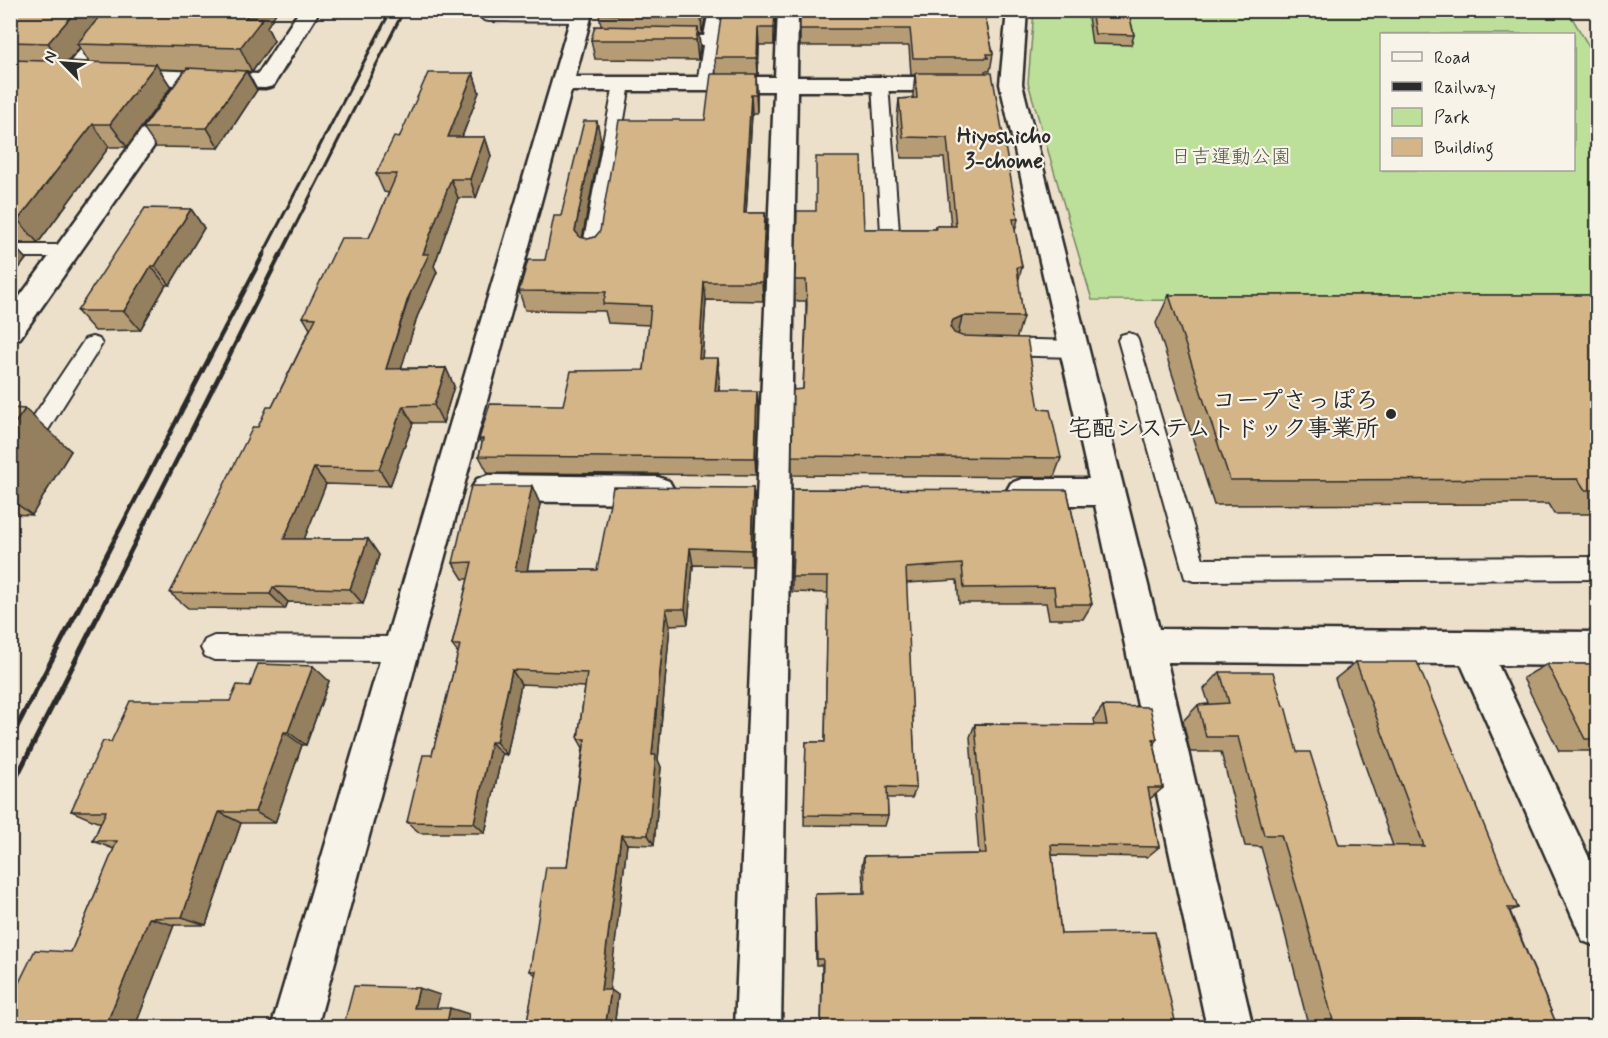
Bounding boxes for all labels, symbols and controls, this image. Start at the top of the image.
north arrow [33,33,93,93]
legend [1380,33,1575,171]
text: Road [1434,46,1470,70]
text: N [39,48,63,67]
text: Railway [1434,76,1496,100]
text: Park [1434,106,1470,130]
district label: Hiyoshicho 3-chome [957,123,1051,176]
text: Building [1434,136,1494,162]
park label: 日吉運動公園 [1171,144,1291,171]
place label: コープさっぽろ 宅配システムトドック事業所 [1067,386,1379,445]
marker: コープさっぽろ 宅配システムトドック事業所 [1384,407,1398,421]

